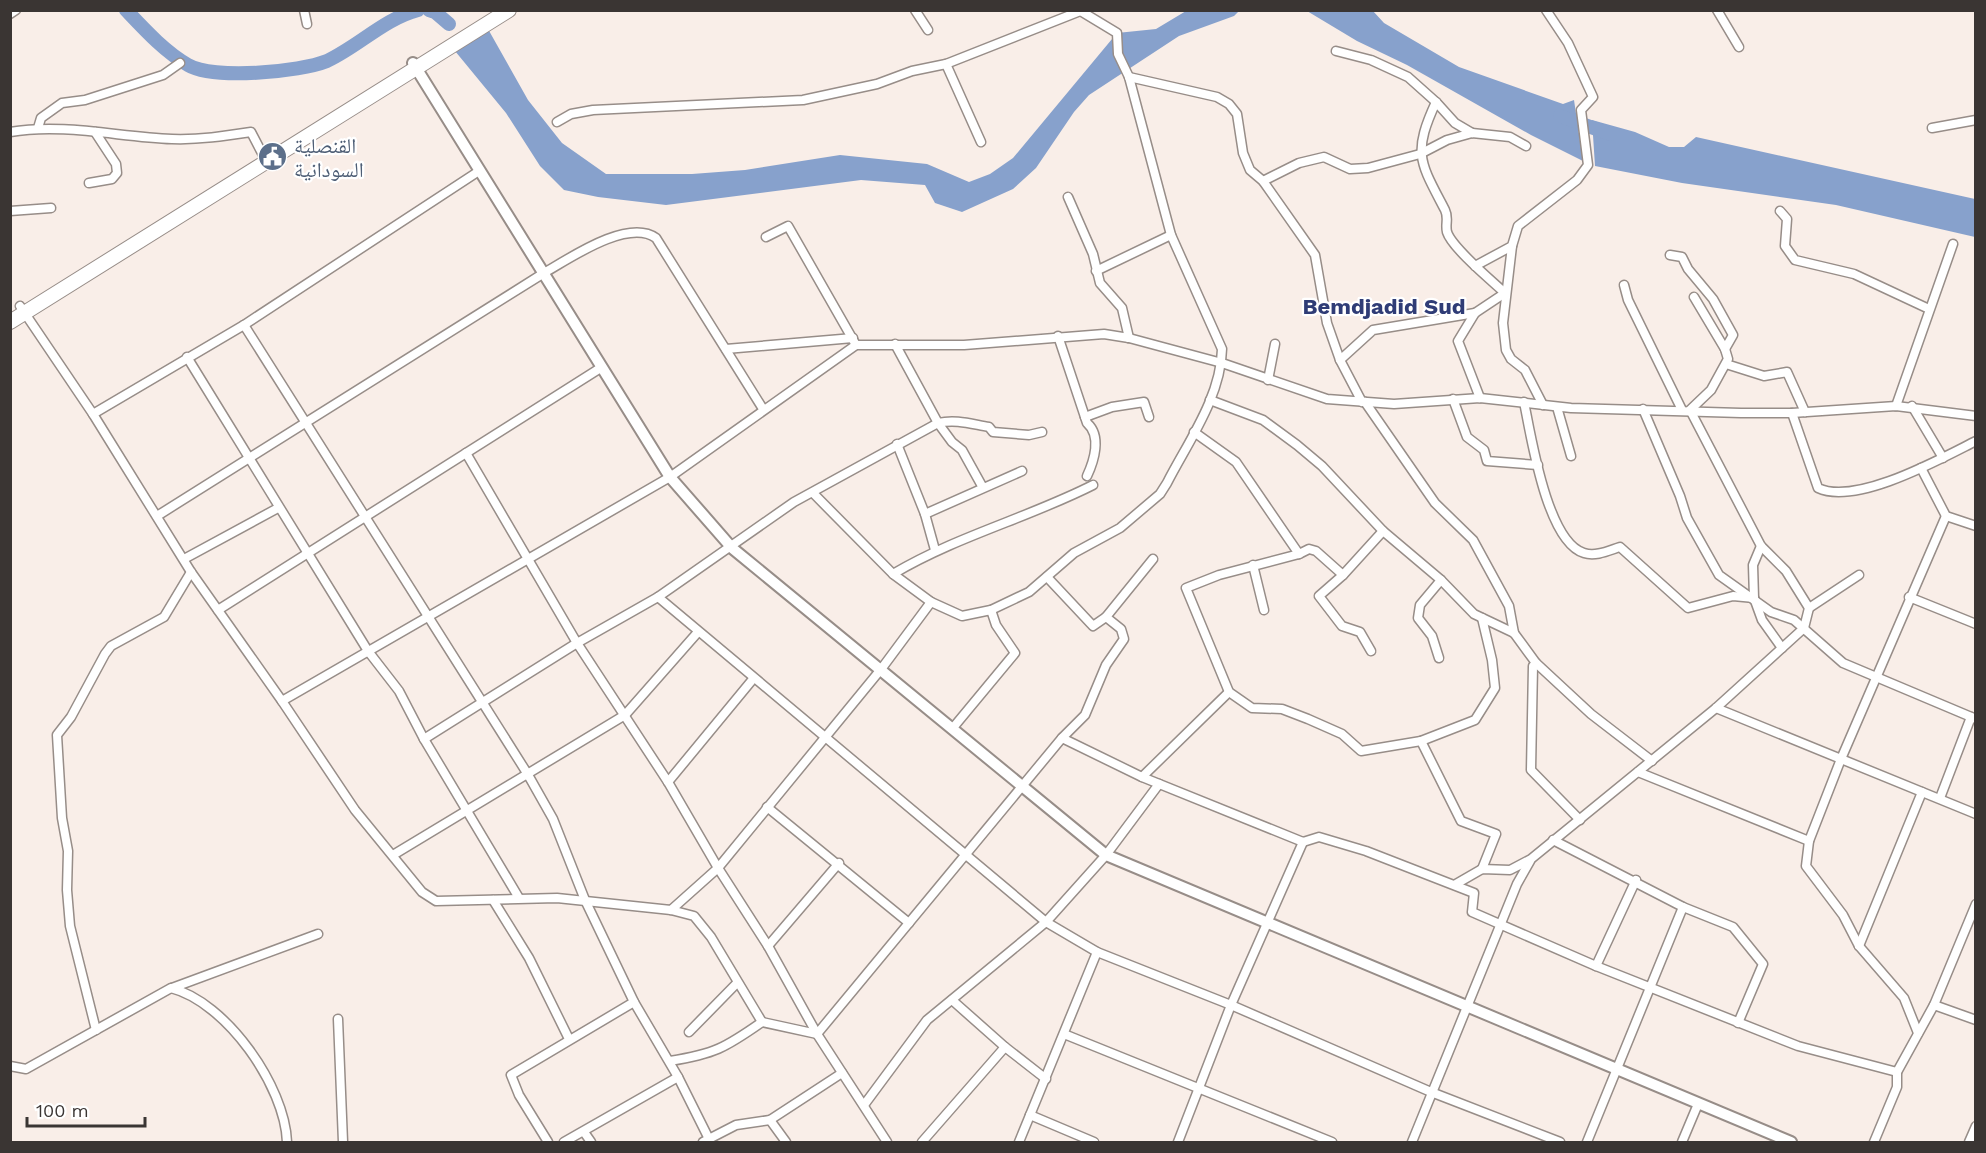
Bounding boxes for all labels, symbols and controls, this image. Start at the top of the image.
place label: القنصلية السودانية [294,133,364,182]
public building icon: القنصلية السودانية [257,141,289,173]
district label: Bemdjadid Sud [1302,294,1466,319]
scale bar [27,1090,146,1128]
text: 100 m [36,1100,89,1121]

